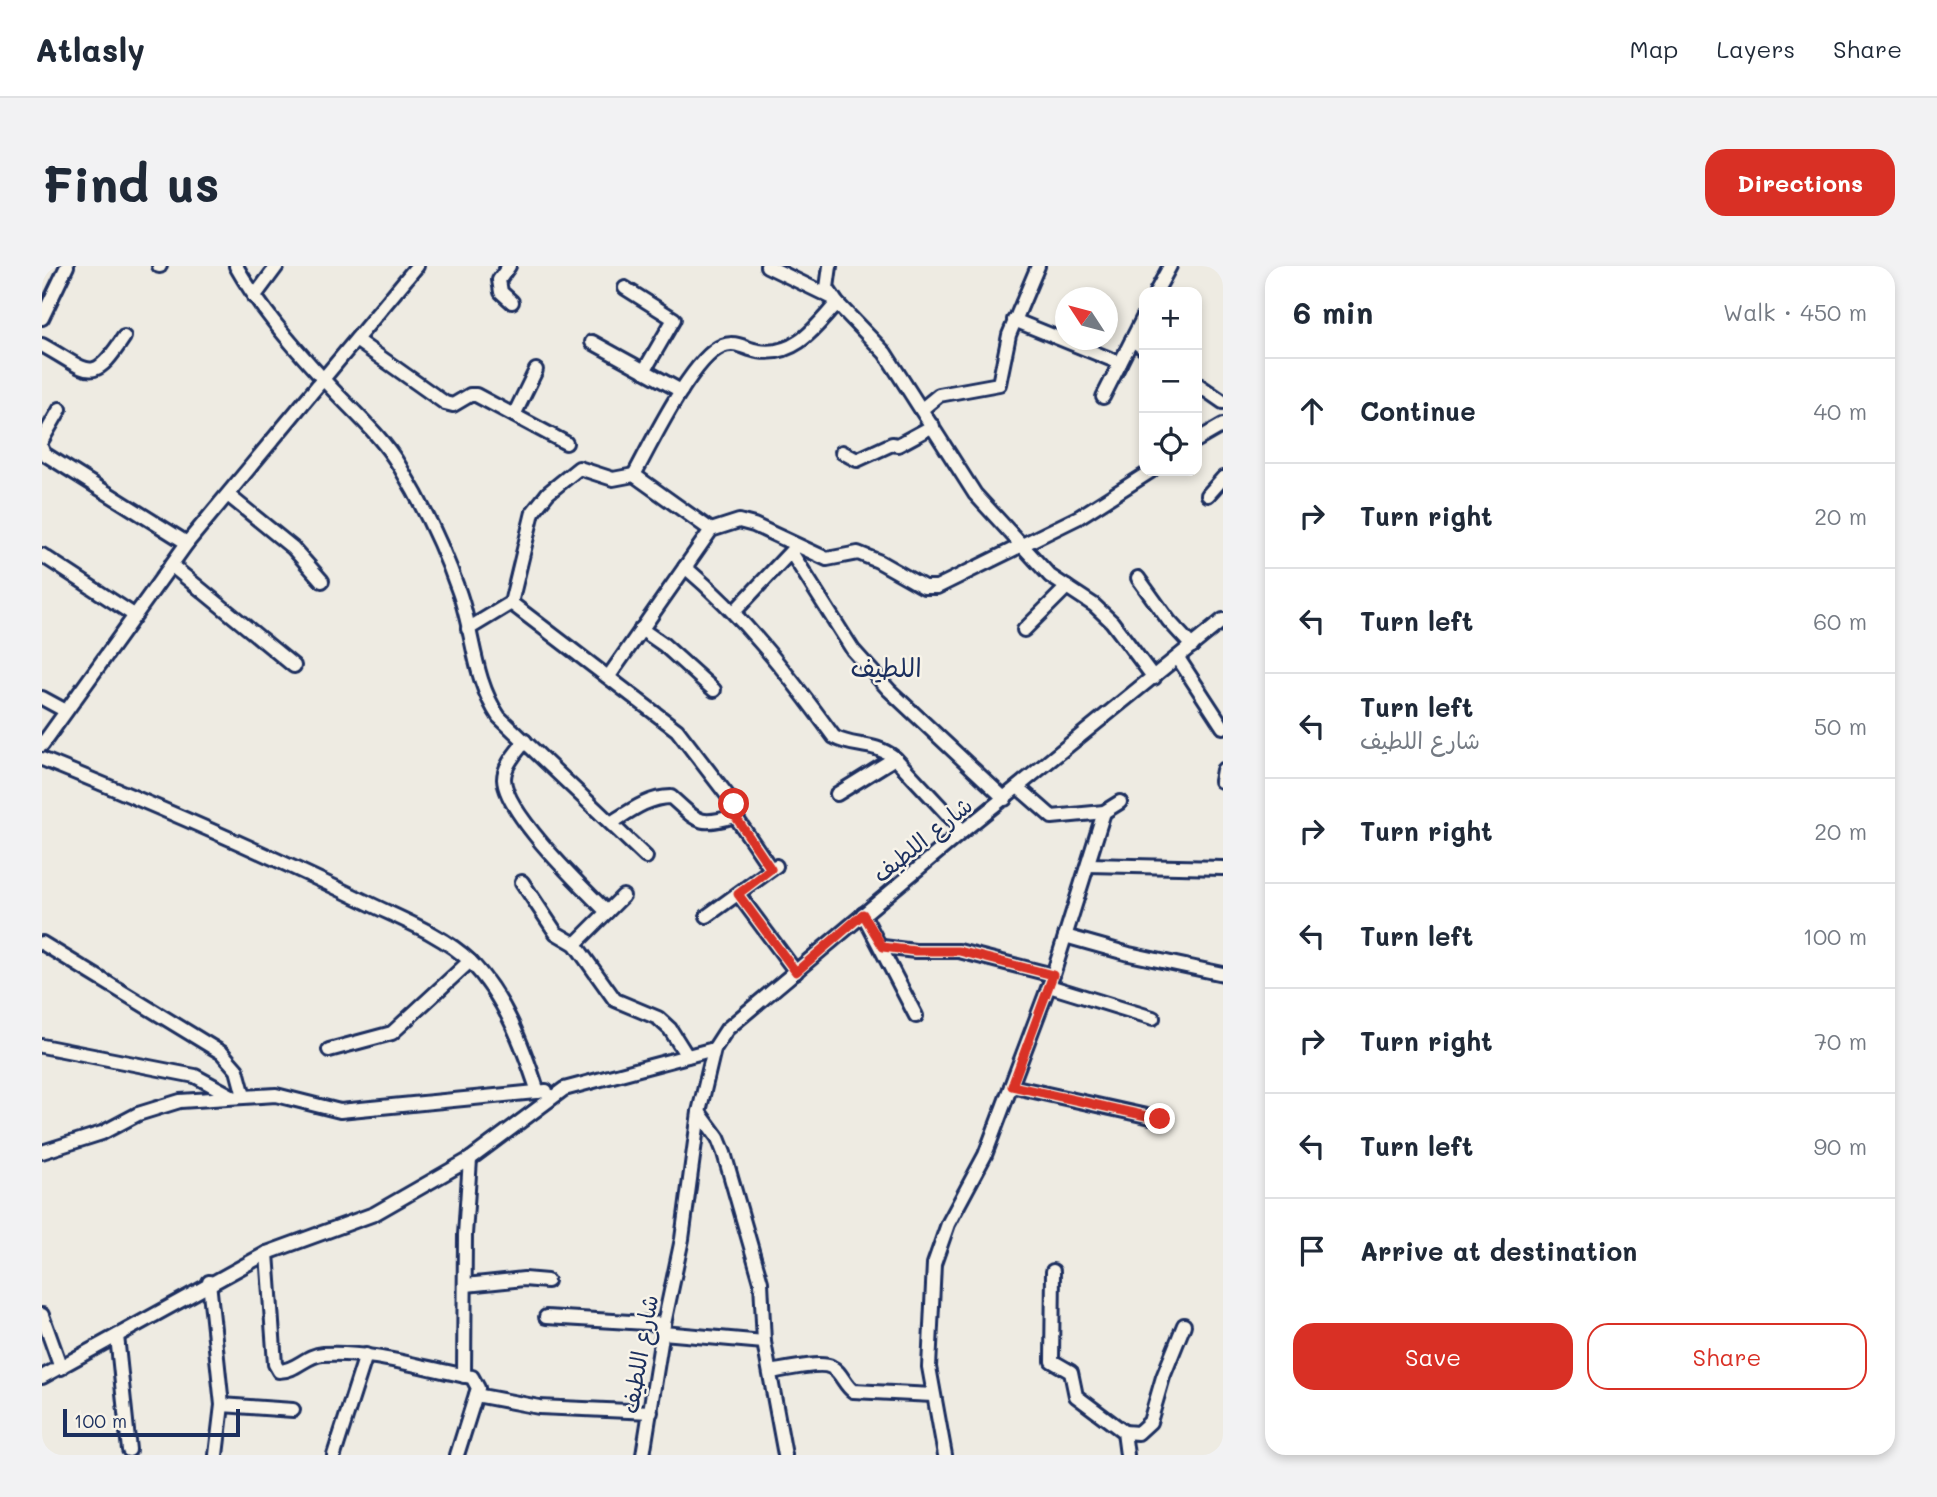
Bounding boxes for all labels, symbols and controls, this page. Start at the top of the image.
text: Atlasly [35,27,145,70]
text: Map [1630,33,1678,64]
text: Layers [1716,33,1795,64]
text: Share [1833,33,1902,64]
button: Directions [1705,149,1895,216]
text: Find us [42,151,220,214]
north arrow [1055,287,1118,350]
map controls [1139,287,1202,476]
button: + [1139,287,1202,350]
text: 6 min [1293,292,1373,332]
text: Walk · 450 m [1723,297,1867,327]
button: − [1139,350,1202,413]
icon: ahead [1293,392,1331,430]
text: Continue [1360,394,1476,428]
text: 40 m [1814,396,1867,426]
button: locate [1139,413,1202,476]
icon: right [1293,497,1331,535]
text: Turn right [1360,499,1493,533]
text: 20 m [1814,501,1867,531]
icon: left [1293,602,1331,640]
text: Turn left [1360,604,1473,638]
text: 60 m [1813,606,1867,636]
district label: اللطيف [850,650,922,684]
text: Turn left [1360,690,1473,724]
icon: left [1293,707,1331,745]
text: 50 m [1814,711,1867,741]
text: شارع اللطيف [1360,725,1480,755]
route start [718,788,749,819]
street label: شارع اللطيف [866,790,979,890]
icon: right [1293,812,1331,850]
text: Turn right [1360,814,1493,848]
text: 20 m [1814,816,1867,846]
icon: left [1293,917,1331,955]
text: Turn left [1360,919,1473,953]
text: 100 m [1803,921,1867,951]
icon: right [1293,1022,1331,1060]
text: Turn right [1360,1024,1493,1058]
text: 70 m [1814,1026,1867,1056]
route end [1144,1103,1175,1134]
icon: left [1293,1127,1331,1165]
text: Turn left [1360,1129,1473,1163]
text: 90 m [1814,1131,1867,1161]
icon: arrive [1293,1232,1331,1270]
text: Arrive at destination [1360,1234,1637,1268]
street label: شارع اللطيف [614,1292,666,1416]
button: Save [1293,1323,1573,1390]
button: Share [1587,1323,1867,1390]
scale bar [63,1406,240,1438]
text: 100 m [74,1408,127,1433]

